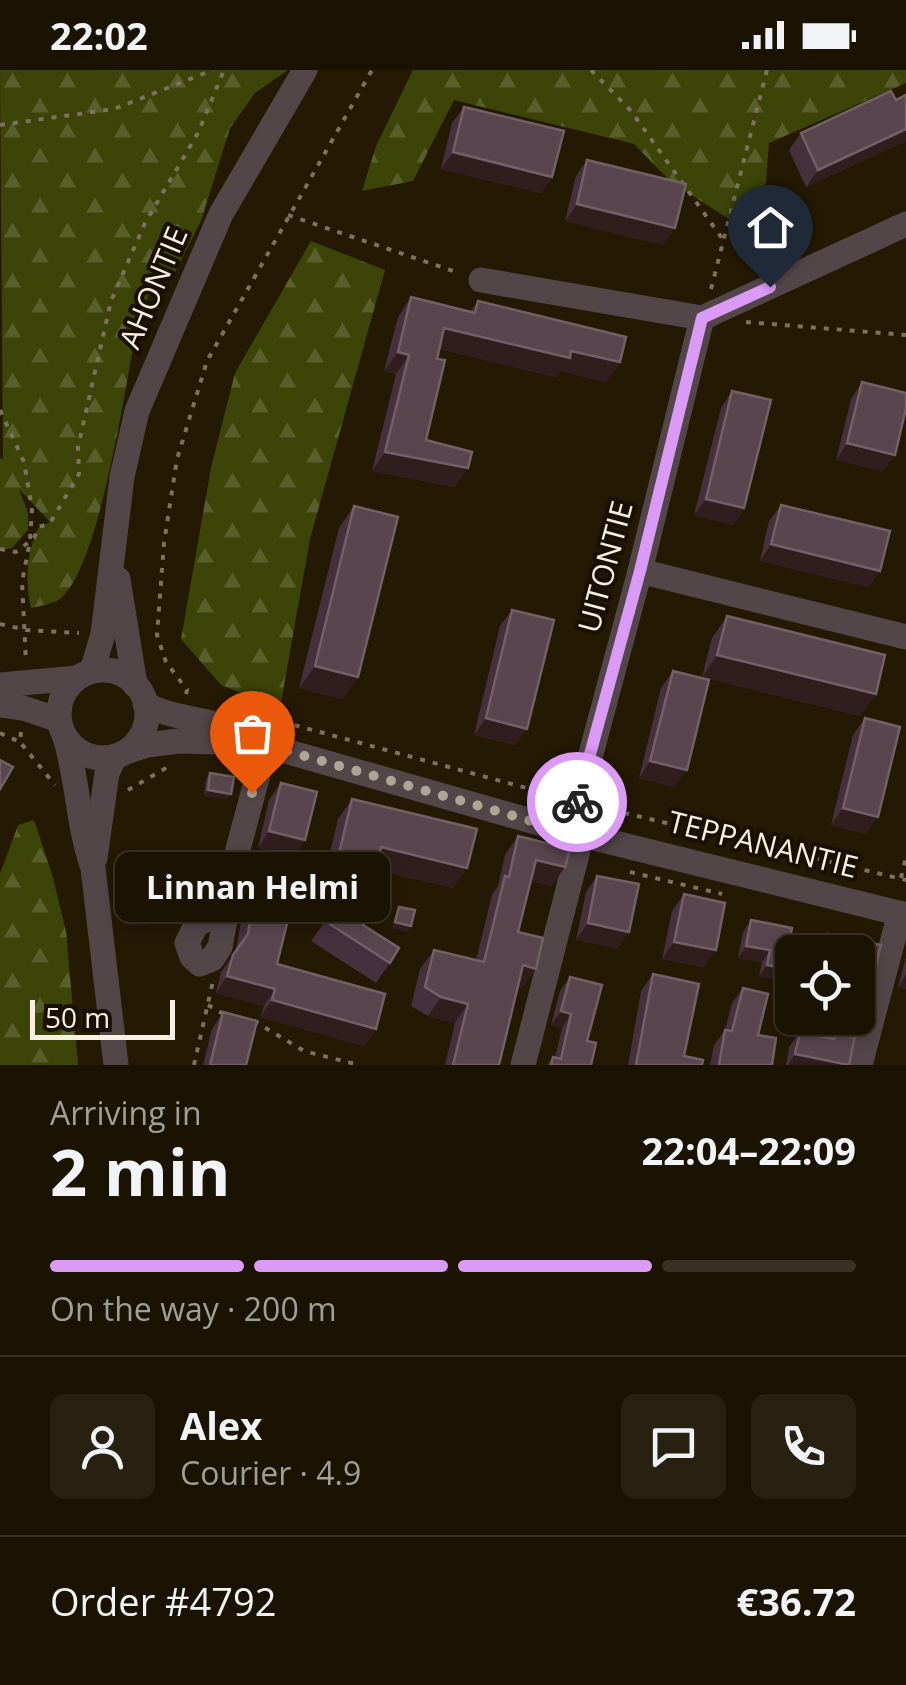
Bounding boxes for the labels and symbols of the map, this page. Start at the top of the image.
pin [728,185,813,288]
street label: AHONTIE [109,220,197,355]
street label: UITONTIE [567,496,642,637]
pin [210,691,295,794]
courier [527,752,627,852]
street label: TEPPANANTIE [664,800,862,887]
callout: Linnan Helmi [114,853,390,923]
scale bar [30,995,175,1040]

